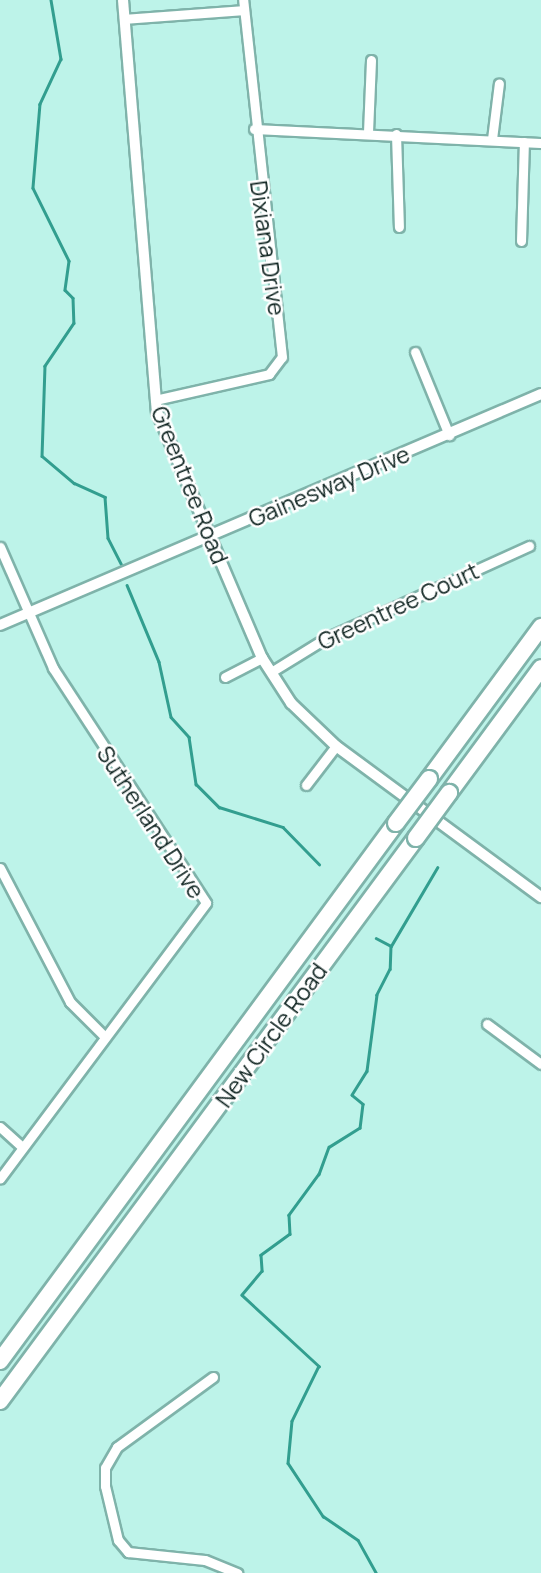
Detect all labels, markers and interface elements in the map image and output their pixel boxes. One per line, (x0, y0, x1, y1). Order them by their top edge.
street label: Dixiana Drive (245, 179, 291, 317)
street label: Greentree Road (146, 402, 234, 568)
street label: Gainesway Drive (244, 440, 414, 532)
street label: Greentree Court (313, 557, 483, 655)
street label: Sutherland Drive (91, 741, 211, 903)
street label: New Circle Road (210, 958, 332, 1112)

